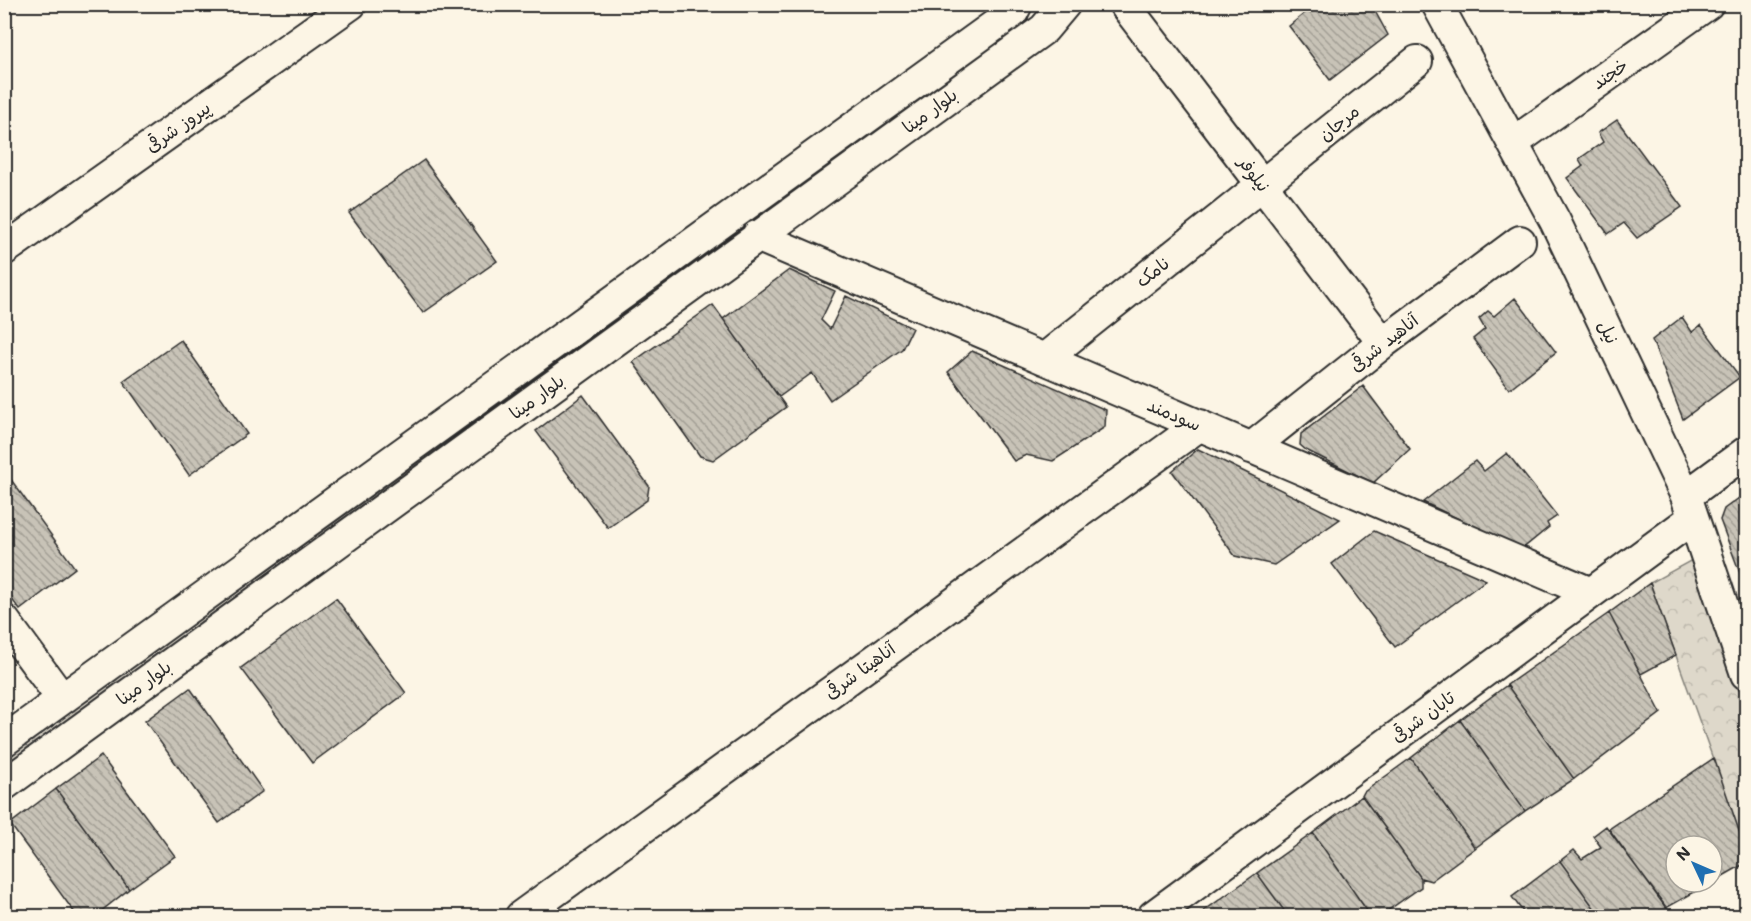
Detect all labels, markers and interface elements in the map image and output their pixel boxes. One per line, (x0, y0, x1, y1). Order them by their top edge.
street label: خجند (1587, 52, 1632, 94)
street label: بلوار مینا (897, 82, 962, 138)
street label: پیروز شرقی (140, 95, 215, 158)
street label: مرجان (1313, 99, 1364, 146)
street label: نیلوفر (1231, 149, 1276, 197)
street label: نامک (1130, 250, 1175, 292)
street label: آناهید شرقی (1344, 307, 1424, 377)
street label: نیل (1593, 316, 1625, 347)
street label: بلوار مینا (504, 368, 569, 424)
street label: سودمند (1144, 392, 1205, 436)
street label: آناهیتا شرقی (819, 635, 901, 704)
street label: بلوار مینا (111, 654, 176, 710)
street label: تابان شرقی (1386, 685, 1460, 747)
north arrow (1664, 834, 1724, 894)
text: N (1671, 842, 1695, 865)

